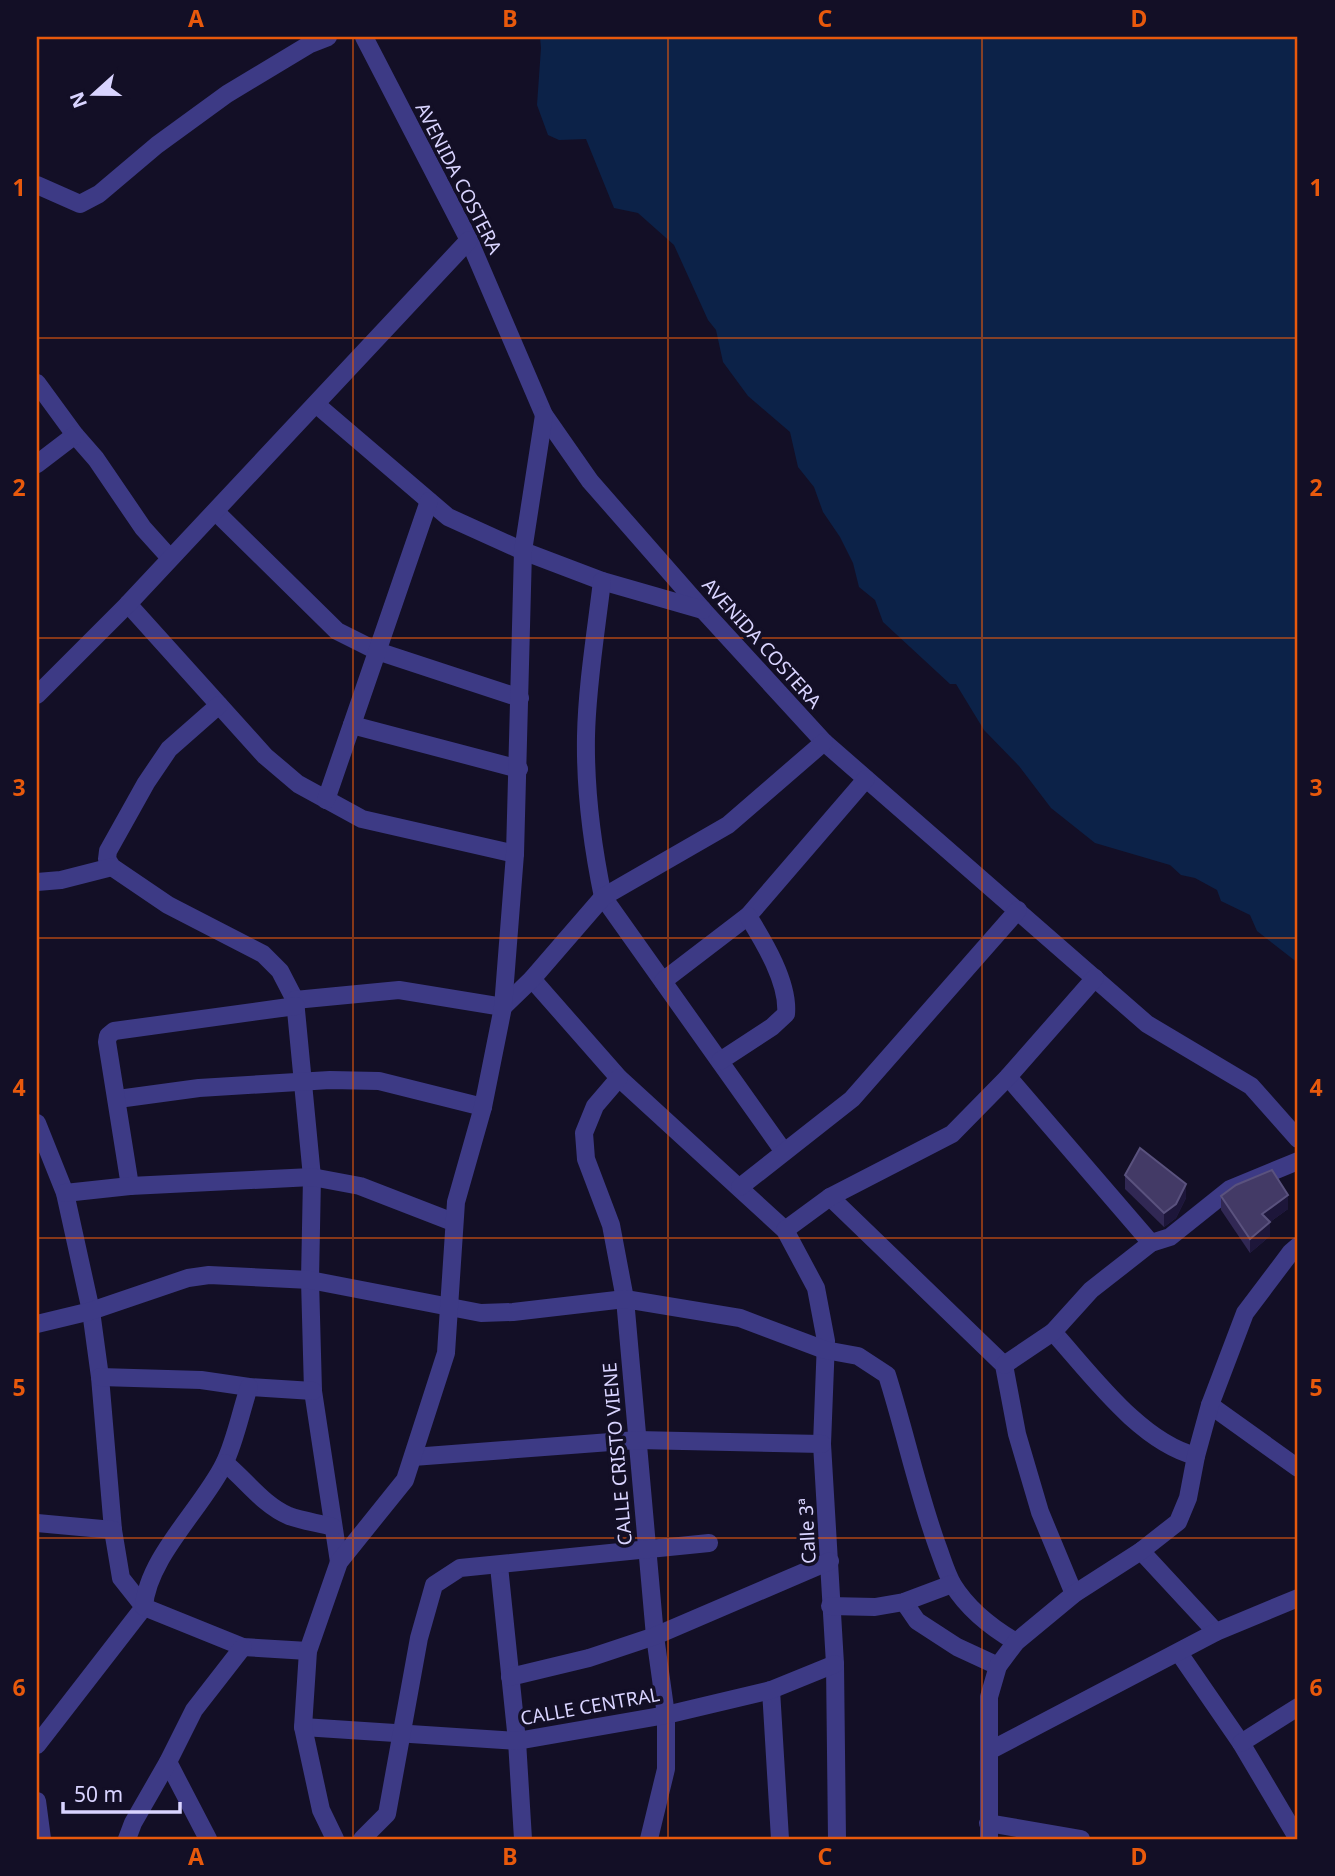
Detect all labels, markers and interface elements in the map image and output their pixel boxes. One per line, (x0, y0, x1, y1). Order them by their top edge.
text: A (188, 2, 204, 34)
text: B (502, 2, 518, 34)
text: C (818, 2, 833, 34)
text: D (1131, 2, 1147, 34)
north arrow (60, 60, 130, 130)
text: N (63, 88, 93, 112)
street label: AVENIDA COSTERA (410, 98, 509, 259)
text: 1 (12, 171, 26, 203)
text: 1 (1309, 171, 1323, 203)
text: 2 (12, 471, 26, 503)
text: 2 (1309, 471, 1323, 503)
street label: AVENIDA COSTERA (697, 572, 828, 714)
text: 3 (12, 771, 26, 803)
text: 3 (1309, 771, 1323, 803)
text: 4 (12, 1071, 26, 1103)
text: 4 (1309, 1071, 1323, 1103)
street label: CALLE CRISTO VIENE (596, 1361, 638, 1547)
text: 5 (12, 1371, 26, 1403)
text: 5 (1309, 1371, 1323, 1403)
street label: Calle 3ª (792, 1497, 822, 1565)
text: 6 (12, 1671, 26, 1703)
text: 6 (1309, 1671, 1323, 1703)
street label: CALLE CENTRAL (518, 1681, 662, 1731)
scale bar (63, 1771, 180, 1815)
text: 50 m (74, 1780, 123, 1808)
text: A (188, 1840, 204, 1872)
text: B (502, 1840, 518, 1872)
text: C (818, 1840, 833, 1872)
text: D (1131, 1840, 1147, 1872)

